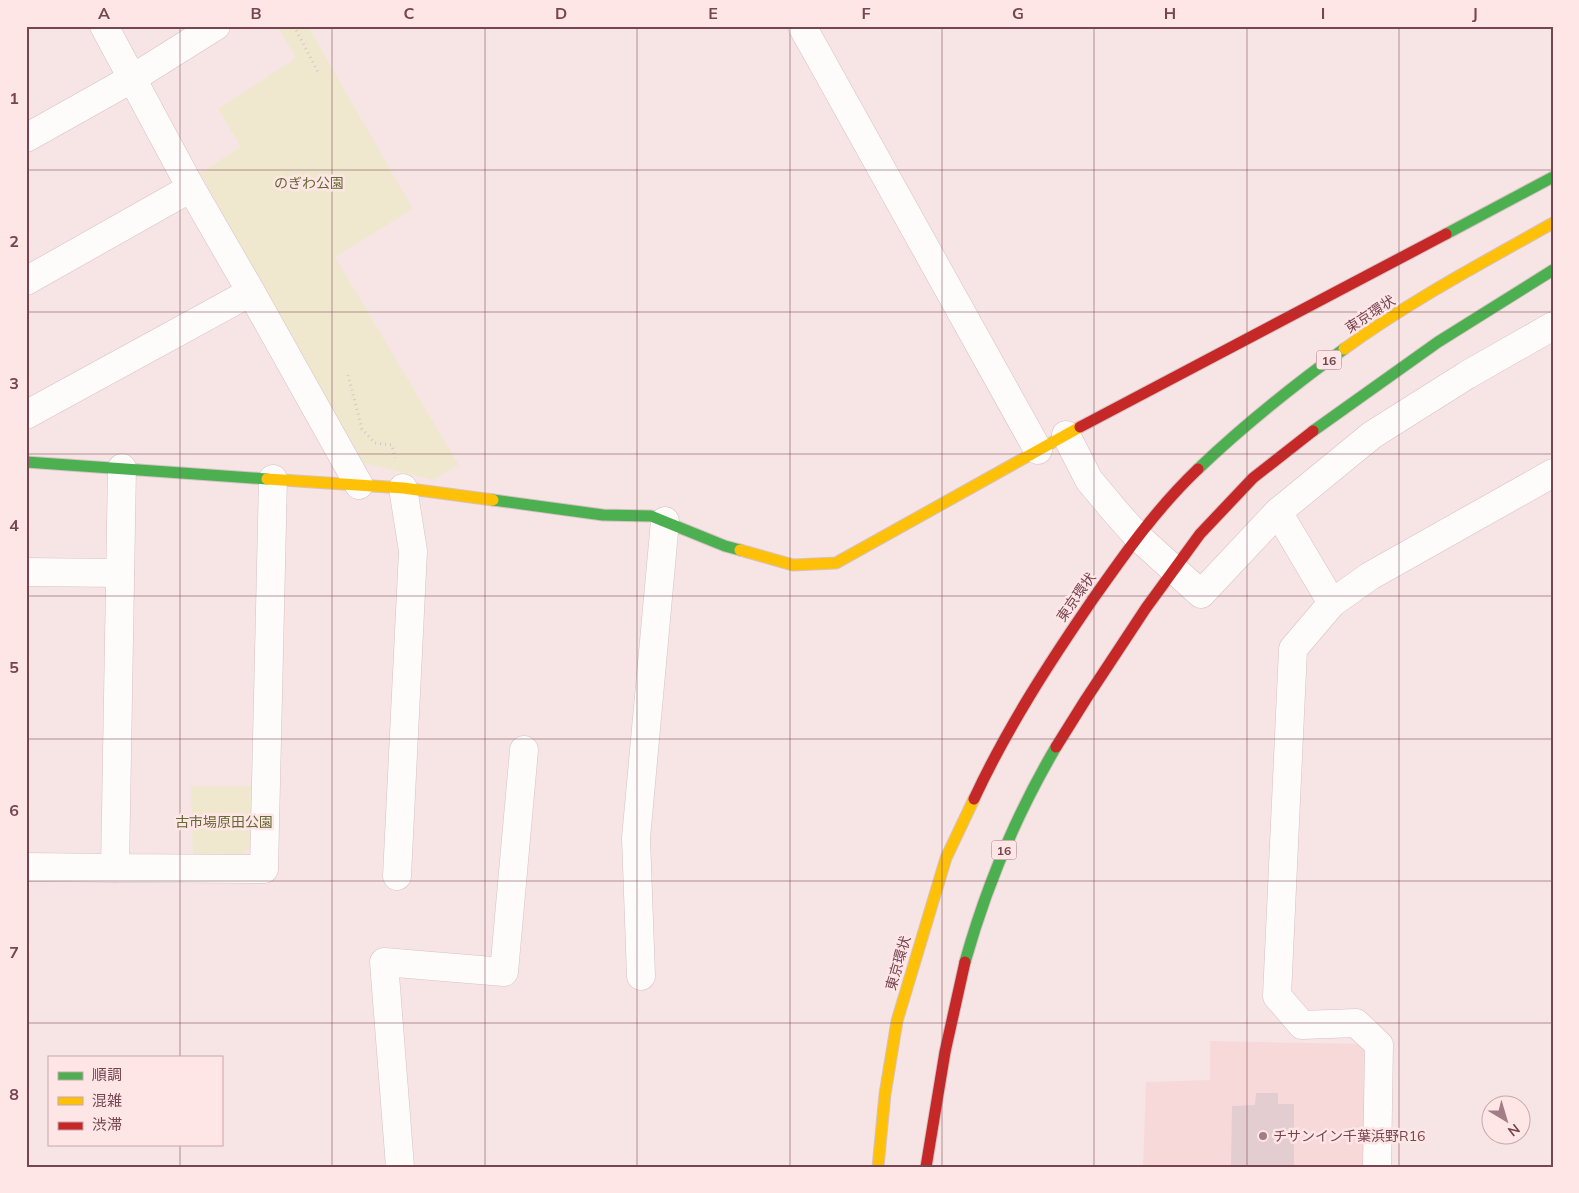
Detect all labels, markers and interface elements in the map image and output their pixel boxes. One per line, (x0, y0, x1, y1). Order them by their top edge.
text: A (98, 3, 110, 23)
text: B (250, 3, 262, 23)
text: C (404, 3, 415, 23)
text: D (555, 3, 567, 23)
text: E (708, 3, 718, 23)
text: F (861, 3, 871, 23)
text: G (1012, 3, 1024, 23)
text: H (1164, 3, 1176, 23)
text: I (1321, 3, 1325, 23)
text: J (1472, 3, 1478, 23)
text: 1 (9, 88, 19, 108)
park label: のぎわ公園 (274, 174, 344, 192)
text: 2 (9, 231, 19, 251)
street label: 東京環状 (1342, 291, 1398, 337)
road number: 16 (1316, 350, 1342, 370)
text: 3 (9, 373, 19, 393)
text: 4 (9, 515, 19, 535)
street label: 東京環状 (1053, 569, 1099, 625)
text: 5 (9, 657, 19, 677)
text: 6 (9, 800, 19, 820)
park label: 古市場原田公園 (175, 813, 273, 831)
road number: 16 (992, 840, 1016, 860)
street label: 東京環状 (882, 934, 914, 992)
text: 7 (9, 942, 19, 962)
legend (48, 1056, 222, 1146)
text: 順調 (92, 1065, 122, 1084)
text: 8 (9, 1084, 19, 1104)
text: 混雑 (92, 1091, 122, 1110)
north arrow (1482, 1096, 1532, 1146)
text: 渋滞 (92, 1115, 122, 1134)
text: N (1504, 1120, 1524, 1141)
place label: チサンイン千葉浜野R16 (1273, 1127, 1426, 1145)
marker: チサンイン千葉浜野R16 (1257, 1130, 1269, 1142)

